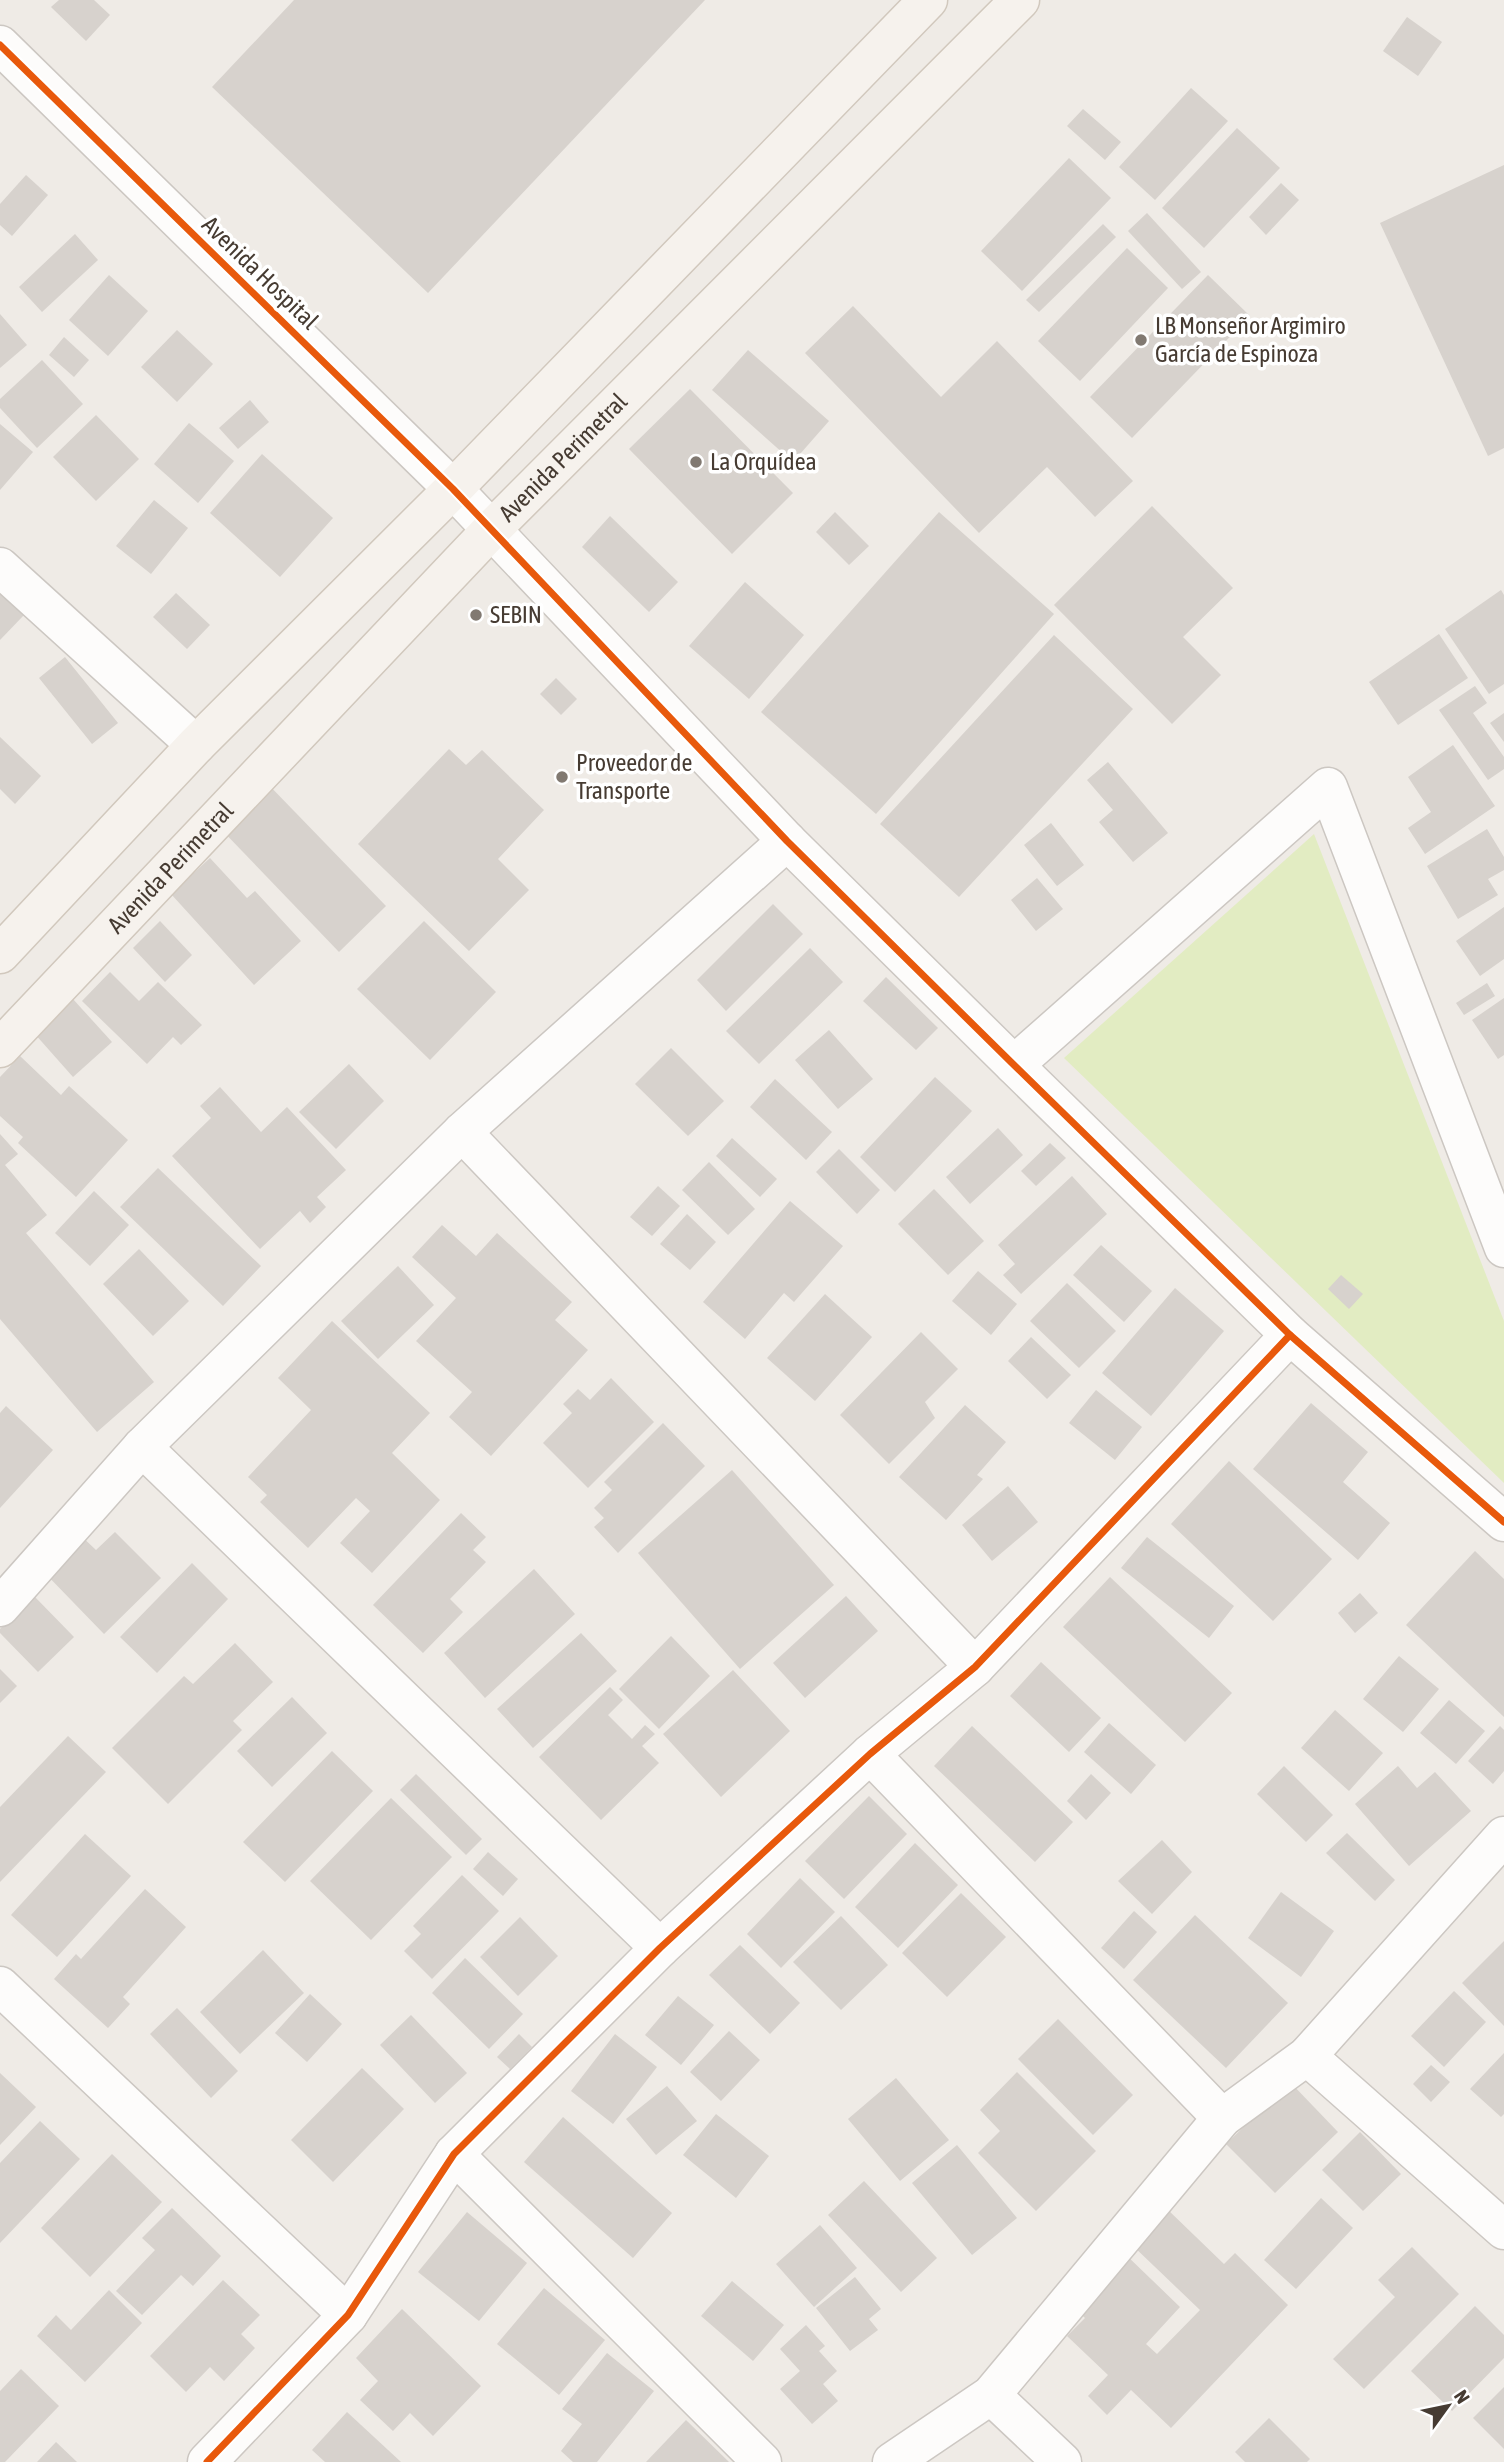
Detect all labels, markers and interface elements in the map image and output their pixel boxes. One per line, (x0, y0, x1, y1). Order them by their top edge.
street label: Avenida Hospital (197, 211, 324, 335)
place label: LB Monseñor Argimiro García de Espinoza (1155, 312, 1346, 367)
marker: LB Monseñor Argimiro García de Espinoza (1133, 332, 1149, 348)
street label: Avenida Perimetral (493, 387, 633, 527)
place label: La Orquídea (710, 448, 817, 475)
marker: La Orquídea (688, 454, 704, 470)
place label: SEBIN (490, 601, 542, 628)
marker: SEBIN (468, 607, 484, 623)
place label: Proveedor de Transporte (576, 749, 692, 804)
marker: Proveedor de Transporte (554, 769, 570, 785)
street label: Avenida Perimetral (102, 796, 239, 939)
north arrow (1413, 2371, 1483, 2441)
text: N (1450, 2386, 1475, 2407)

